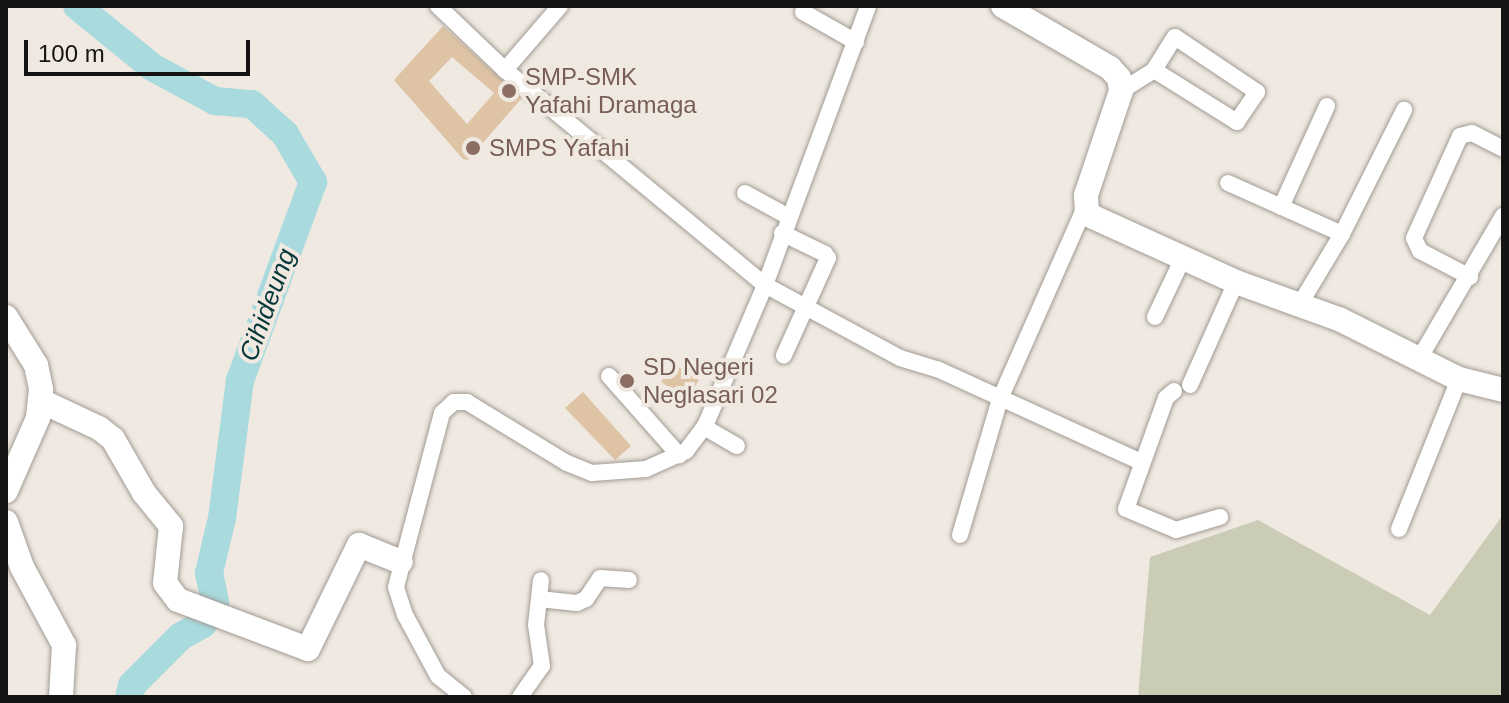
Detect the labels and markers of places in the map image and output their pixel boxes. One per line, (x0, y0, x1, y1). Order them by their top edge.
place label: SMP-SMK Yafahi Dramaga (525, 63, 697, 119)
marker: SMP-SMK Yafahi Dramaga (500, 82, 518, 100)
place label: SMPS Yafahi (489, 134, 630, 162)
marker: SMPS Yafahi (464, 139, 482, 157)
place label: SD Negeri Neglasari 02 (643, 353, 778, 409)
marker: SD Negeri Neglasari 02 (618, 372, 636, 390)

